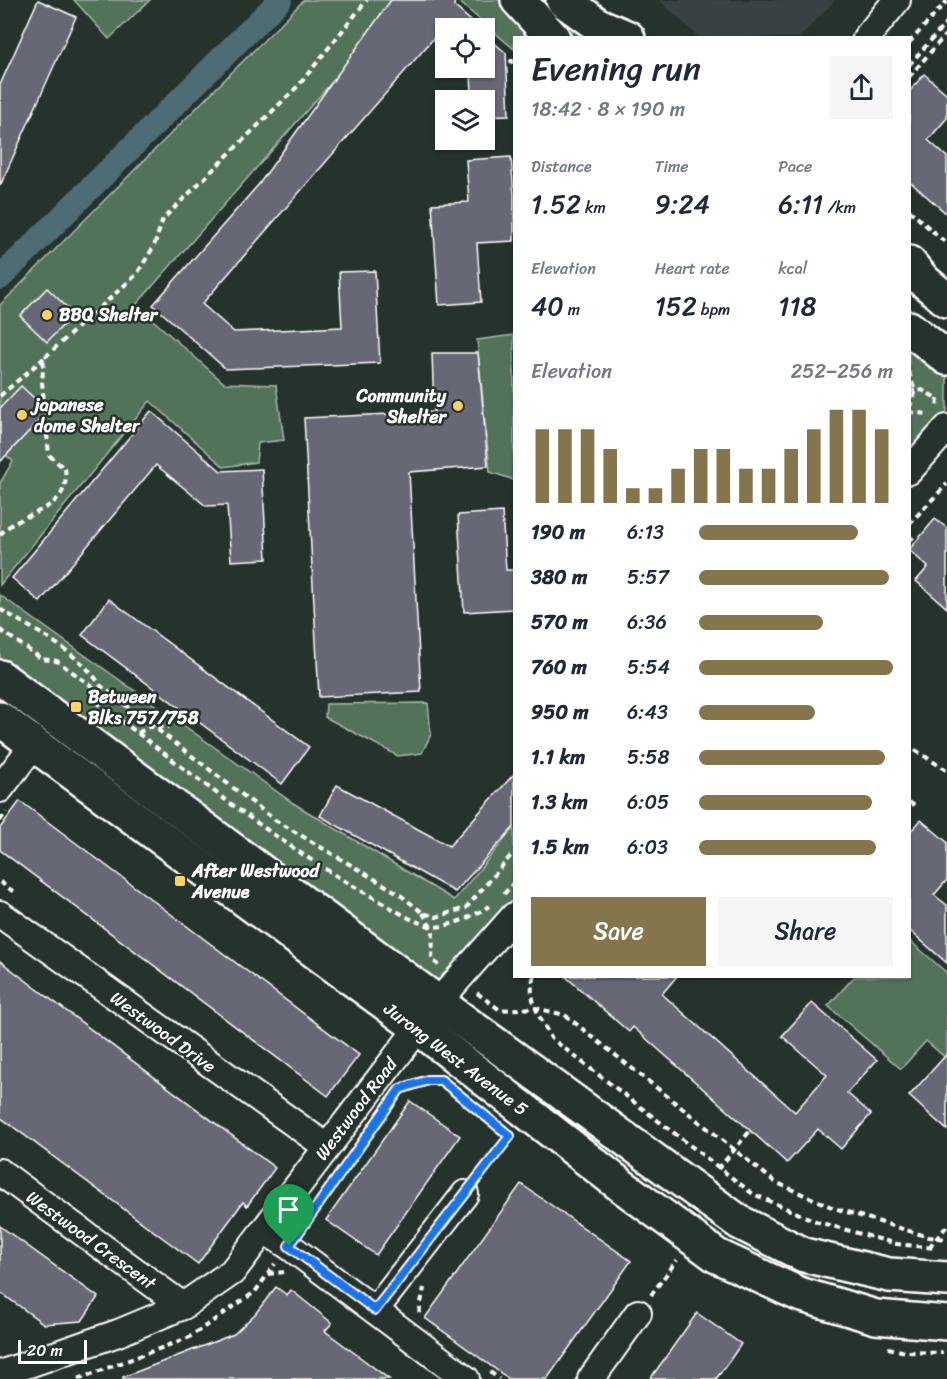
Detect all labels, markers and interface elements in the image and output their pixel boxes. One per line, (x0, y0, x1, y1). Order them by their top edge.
map controls (435, 18, 495, 150)
button: locate (435, 18, 495, 78)
text: Evening run (531, 40, 701, 98)
button: share (830, 56, 893, 119)
button: layers (435, 90, 495, 150)
text: 18:42 · 8 × 190 m (531, 92, 685, 127)
text: Distance (531, 152, 592, 181)
text: Time (655, 152, 688, 181)
text: Pace (778, 152, 812, 181)
text: 1.52 (531, 181, 581, 227)
text: 9:24 (655, 181, 710, 227)
text: 6:11 (778, 181, 823, 227)
text: km (581, 193, 606, 222)
text: /km (823, 193, 856, 222)
text: Elevation (531, 254, 596, 283)
text: Heart rate (655, 254, 730, 283)
text: kcal (778, 254, 807, 283)
text: 40 (531, 283, 564, 329)
text: 152 (655, 283, 697, 329)
text: 118 (778, 283, 816, 329)
text: m (564, 295, 580, 324)
text: bpm (697, 295, 730, 324)
place label: BBQ Shelter (59, 299, 159, 331)
marker: BBQ Shelter (40, 308, 54, 322)
text: Elevation (531, 354, 612, 389)
text: 252–256 m (791, 354, 893, 389)
place label: Community Shelter (355, 380, 448, 433)
place label: japanese dome Shelter (30, 389, 141, 442)
marker: Community Shelter (451, 399, 465, 413)
marker: japanese dome Shelter (15, 408, 29, 422)
text: 190 m (531, 515, 585, 550)
text: 6:13 (627, 515, 664, 550)
text: 380 m (531, 560, 587, 595)
text: 5:57 (627, 560, 669, 595)
text: 570 m (531, 605, 588, 640)
text: 6:36 (627, 605, 667, 640)
text: 760 m (531, 650, 587, 685)
text: 5:54 (627, 650, 670, 685)
place label: Between Blks 757/758 (88, 681, 199, 734)
text: 950 m (531, 695, 589, 730)
text: 6:43 (627, 695, 668, 730)
marker: Between Blks 757/758 (69, 700, 83, 714)
text: 1.1 km (531, 740, 585, 775)
text: 5:58 (627, 740, 670, 775)
text: 1.3 km (531, 785, 588, 820)
text: 6:05 (627, 785, 669, 820)
text: 1.5 km (531, 830, 589, 865)
text: 6:03 (627, 830, 668, 865)
place label: After Westwood Avenue (191, 855, 320, 908)
marker: After Westwood Avenue (173, 874, 187, 888)
button: Save (531, 897, 706, 966)
button: Share (718, 897, 893, 966)
street label: Westwood Drive (103, 982, 223, 1082)
street label: Jurong West Avenue 5 (376, 993, 535, 1124)
street label: Westwood Road (306, 1049, 407, 1168)
street label: Westwood Crescent (19, 1182, 163, 1299)
pin (263, 1184, 314, 1246)
icon: arrive (272, 1193, 305, 1226)
text: 20 m (27, 1336, 63, 1365)
scale bar (18, 1337, 87, 1364)

